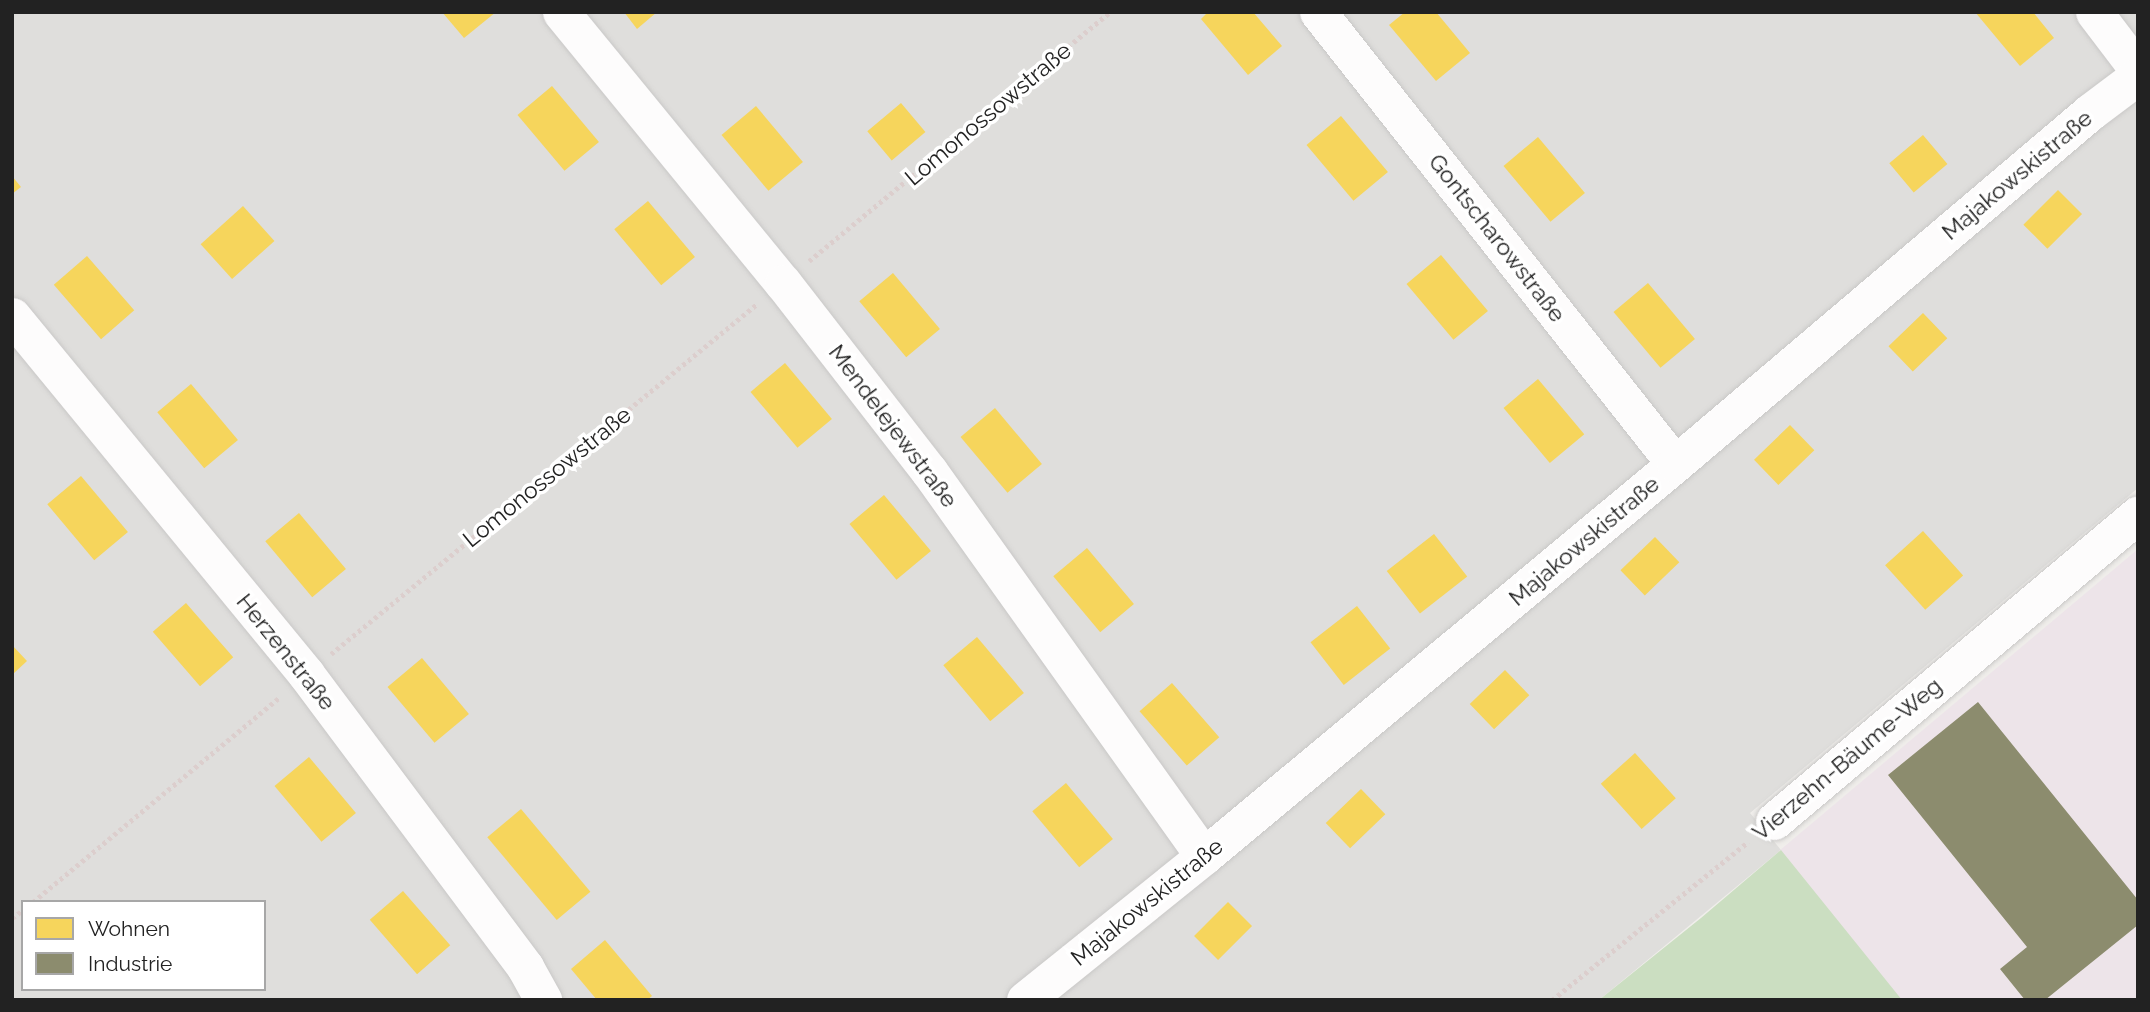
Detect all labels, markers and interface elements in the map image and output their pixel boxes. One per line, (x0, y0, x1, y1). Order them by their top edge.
street label: Lomonossowstraße (899, 37, 1077, 191)
street label: Majakowskistraße (1936, 104, 2098, 246)
street label: Gontscharowstraße (1423, 148, 1571, 328)
street label: Mendelejewstraße (823, 339, 963, 513)
street label: Lomonossowstraße (457, 401, 637, 553)
street label: Majakowskistraße (1503, 470, 1665, 612)
street label: Herzenstraße (231, 588, 341, 716)
street label: Vierzehn-Bäume-Weg (1747, 672, 1947, 846)
street label: Majakowskistraße (1065, 832, 1229, 972)
legend (21, 900, 266, 991)
text: Wohnen (88, 916, 170, 941)
text: Industrie (88, 951, 172, 976)

